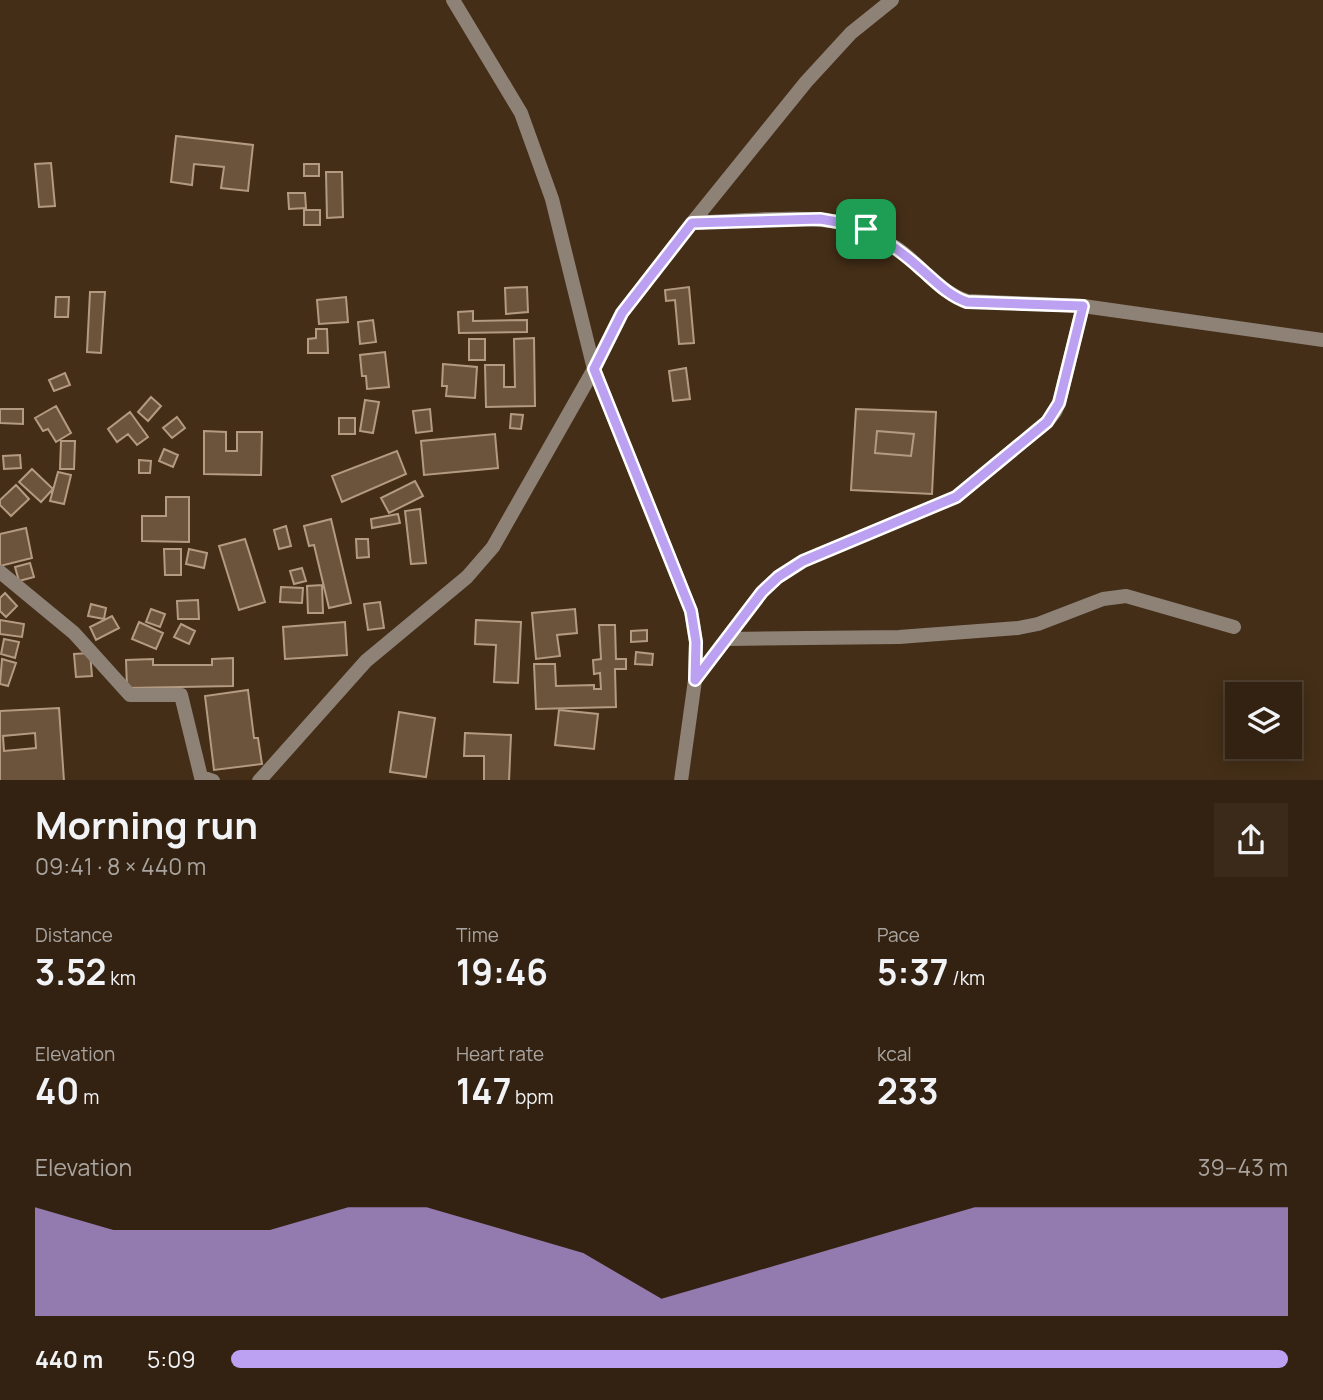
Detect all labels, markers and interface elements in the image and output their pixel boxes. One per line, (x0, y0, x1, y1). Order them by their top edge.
pin (836, 199, 896, 259)
icon: arrive (847, 210, 885, 248)
map controls (1225, 682, 1302, 759)
button: layers (1225, 682, 1302, 759)
text: Morning run (35, 798, 258, 850)
button: share (1214, 803, 1288, 877)
text: 09:41 · 8 × 440 m (35, 850, 206, 882)
text: Distance (35, 922, 113, 948)
text: Time (456, 922, 499, 948)
text: Pace (877, 922, 920, 948)
text: 3.52 (35, 948, 106, 996)
text: 19:46 (456, 948, 548, 996)
text: 5:37 (877, 948, 949, 996)
text: km (106, 965, 136, 991)
text: /km (949, 965, 985, 991)
text: Elevation (35, 1041, 115, 1067)
text: Heart rate (456, 1041, 544, 1067)
text: kcal (877, 1041, 912, 1067)
text: 40 (35, 1067, 79, 1115)
text: 147 (456, 1067, 511, 1115)
text: 233 (877, 1067, 939, 1115)
text: m (79, 1084, 99, 1110)
text: bpm (511, 1084, 554, 1110)
text: Elevation (35, 1151, 132, 1183)
text: 39–43 m (1198, 1151, 1288, 1183)
text: 440 m (35, 1343, 103, 1375)
text: 5:09 (147, 1343, 195, 1375)

